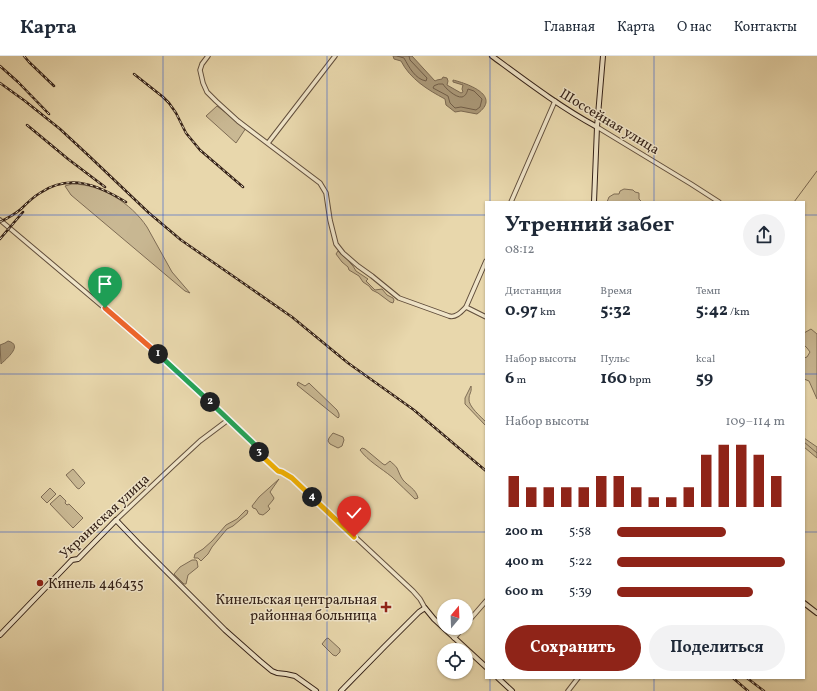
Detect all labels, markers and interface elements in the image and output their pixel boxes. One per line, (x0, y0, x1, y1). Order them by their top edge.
text: Карта (20, 15, 77, 41)
text: Главная (544, 18, 595, 37)
text: Карта (617, 18, 655, 37)
text: О нас (677, 18, 712, 37)
text: Контакты (734, 18, 797, 37)
street label: Шоссейная улица (556, 85, 663, 160)
text: Утренний забег (505, 210, 674, 241)
button: share (743, 214, 785, 256)
text: 08:12 (505, 241, 535, 259)
pin (88, 267, 122, 308)
icon: arrive (94, 273, 116, 295)
text: Дистанция (505, 284, 562, 299)
text: Время (600, 284, 632, 299)
text: Темп (696, 284, 720, 299)
text: 0.97 (505, 299, 538, 322)
text: 5:32 (600, 299, 631, 322)
text: 5:42 (696, 299, 728, 322)
text: km (538, 305, 556, 320)
text: /km (728, 305, 750, 320)
pin: 1 (148, 344, 168, 364)
text: 1 (156, 346, 160, 361)
text: Набор высоты (505, 352, 576, 367)
text: Пульс (600, 352, 630, 367)
text: kcal (696, 352, 715, 367)
text: 6 (505, 367, 514, 390)
text: 160 (600, 367, 627, 390)
text: 59 (696, 367, 713, 390)
text: m (514, 373, 526, 388)
text: bpm (627, 373, 651, 388)
pin: 2 (200, 392, 220, 412)
text: 2 (207, 394, 213, 409)
text: Набор высоты (505, 413, 589, 431)
text: 109–114 m (726, 413, 785, 431)
pin: 3 (249, 442, 269, 462)
text: 3 (256, 444, 262, 459)
street label: Украинская улица (56, 470, 154, 564)
pin: 4 (302, 487, 322, 507)
text: 4 (309, 489, 315, 504)
pin (337, 496, 371, 537)
icon: check (343, 502, 365, 524)
text: 200 m (505, 523, 543, 541)
text: 5:58 (569, 523, 591, 541)
text: 400 m (505, 553, 544, 571)
text: 5:22 (569, 553, 592, 571)
place label: Кинель 446435 (48, 575, 144, 594)
marker: Кинель 446435 (35, 578, 45, 588)
text: 600 m (505, 583, 543, 601)
text: 5:39 (569, 583, 591, 601)
place label: Кинельская центральная районная больница (216, 591, 377, 626)
north arrow (437, 599, 473, 635)
map controls (437, 599, 473, 679)
marker: Кинельская центральная районная больница (380, 601, 392, 613)
button: Сохранить (505, 625, 641, 671)
button: Поделиться (649, 625, 785, 671)
button: locate (437, 643, 473, 679)

